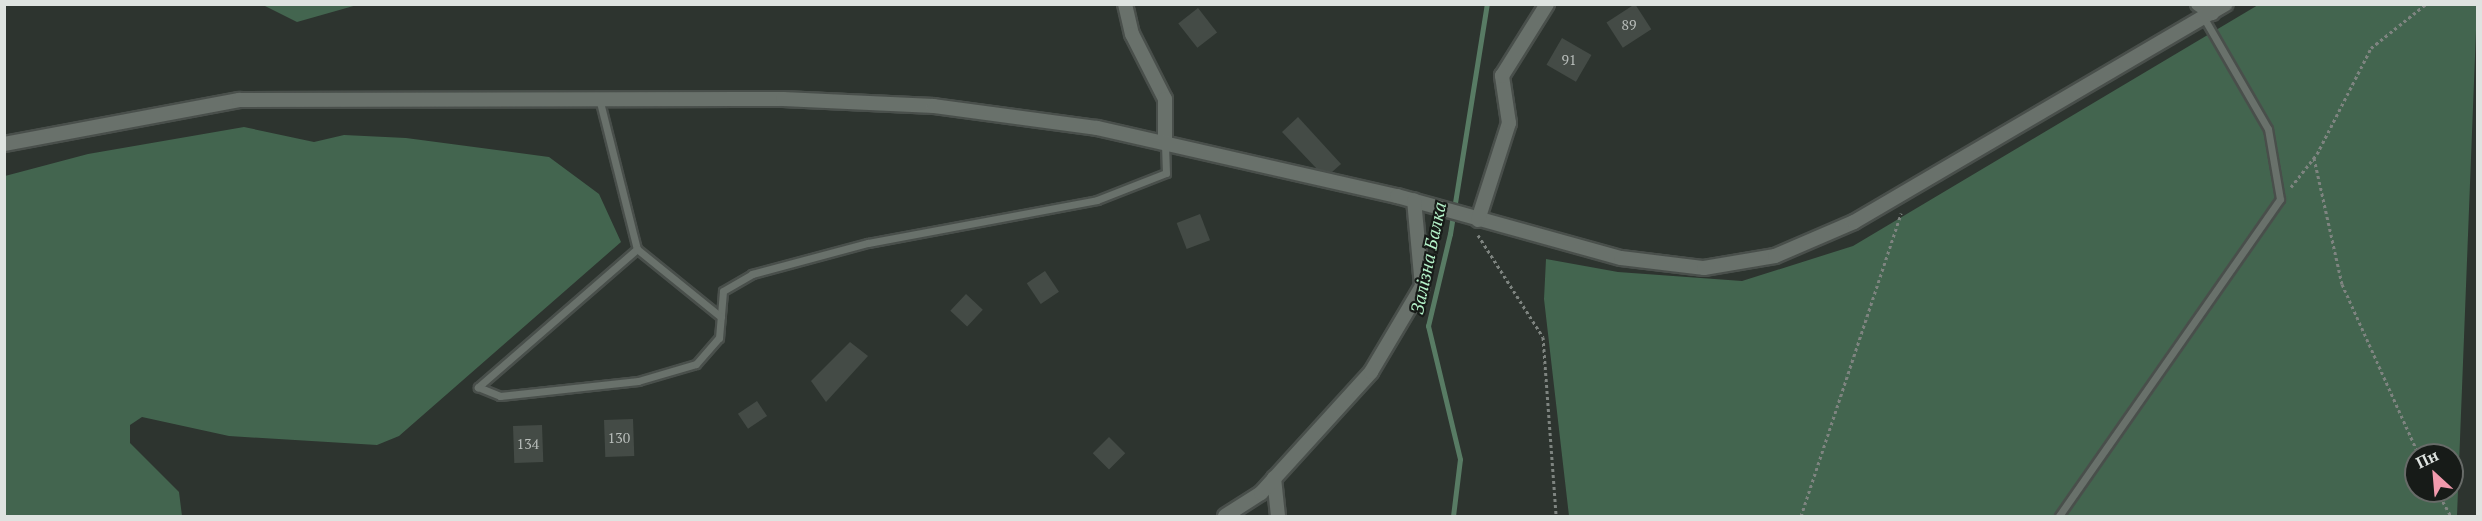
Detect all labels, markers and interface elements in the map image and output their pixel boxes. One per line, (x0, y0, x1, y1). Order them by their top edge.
house number: 89 (1622, 17, 1636, 33)
house number: 91 (1562, 52, 1576, 68)
water label: Залізна Балка (1406, 200, 1450, 316)
house number: 130 (608, 430, 630, 446)
house number: 134 (517, 436, 539, 452)
north arrow (2404, 443, 2464, 503)
text: Пн (2412, 444, 2442, 473)

